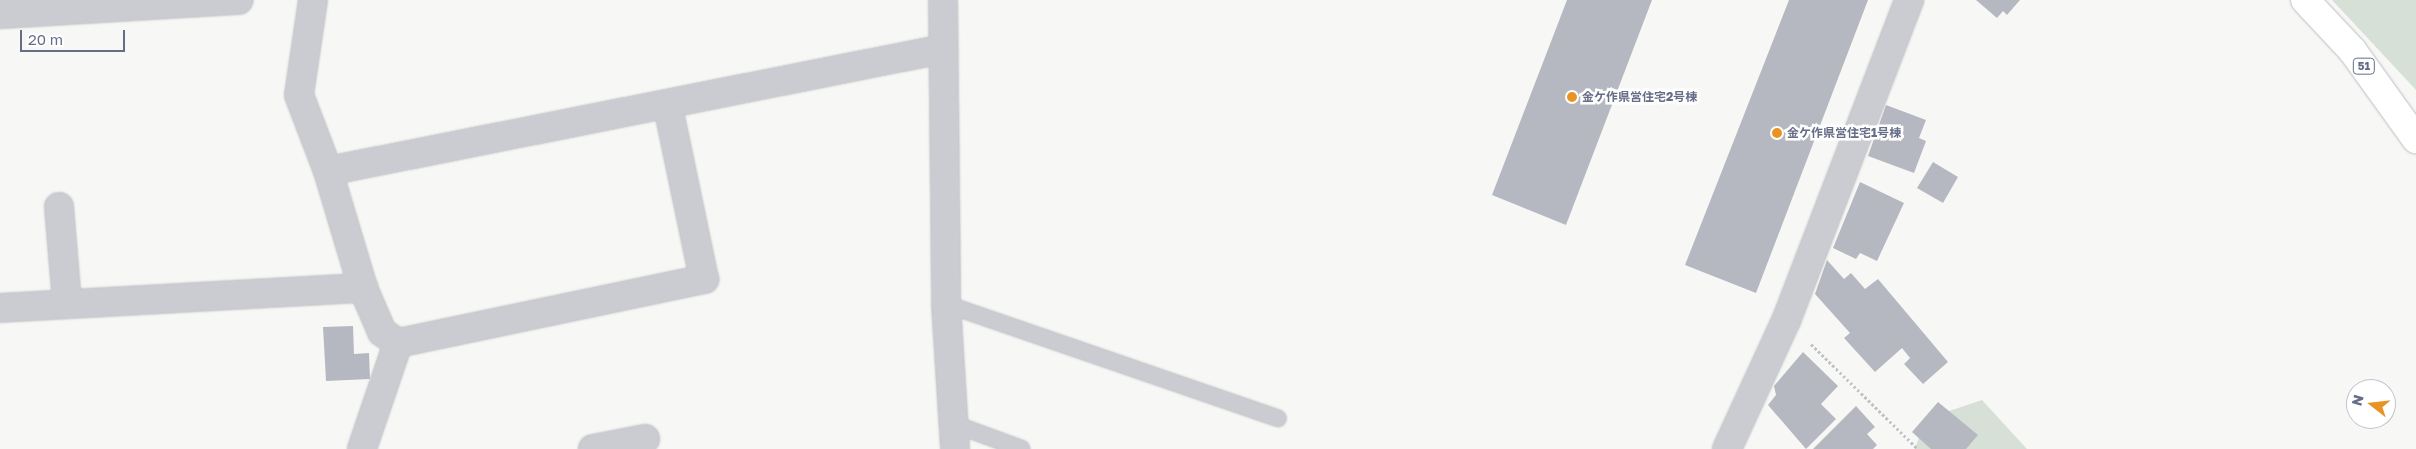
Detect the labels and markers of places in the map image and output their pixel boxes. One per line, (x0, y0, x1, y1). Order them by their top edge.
place label: 金ケ作県営住宅2号棟 (1582, 90, 1697, 104)
marker: 金ケ作県営住宅2号棟 (1566, 91, 1578, 103)
place label: 金ケ作県営住宅1号棟 (1787, 126, 1901, 140)
marker: 金ケ作県営住宅1号棟 (1771, 127, 1783, 139)

